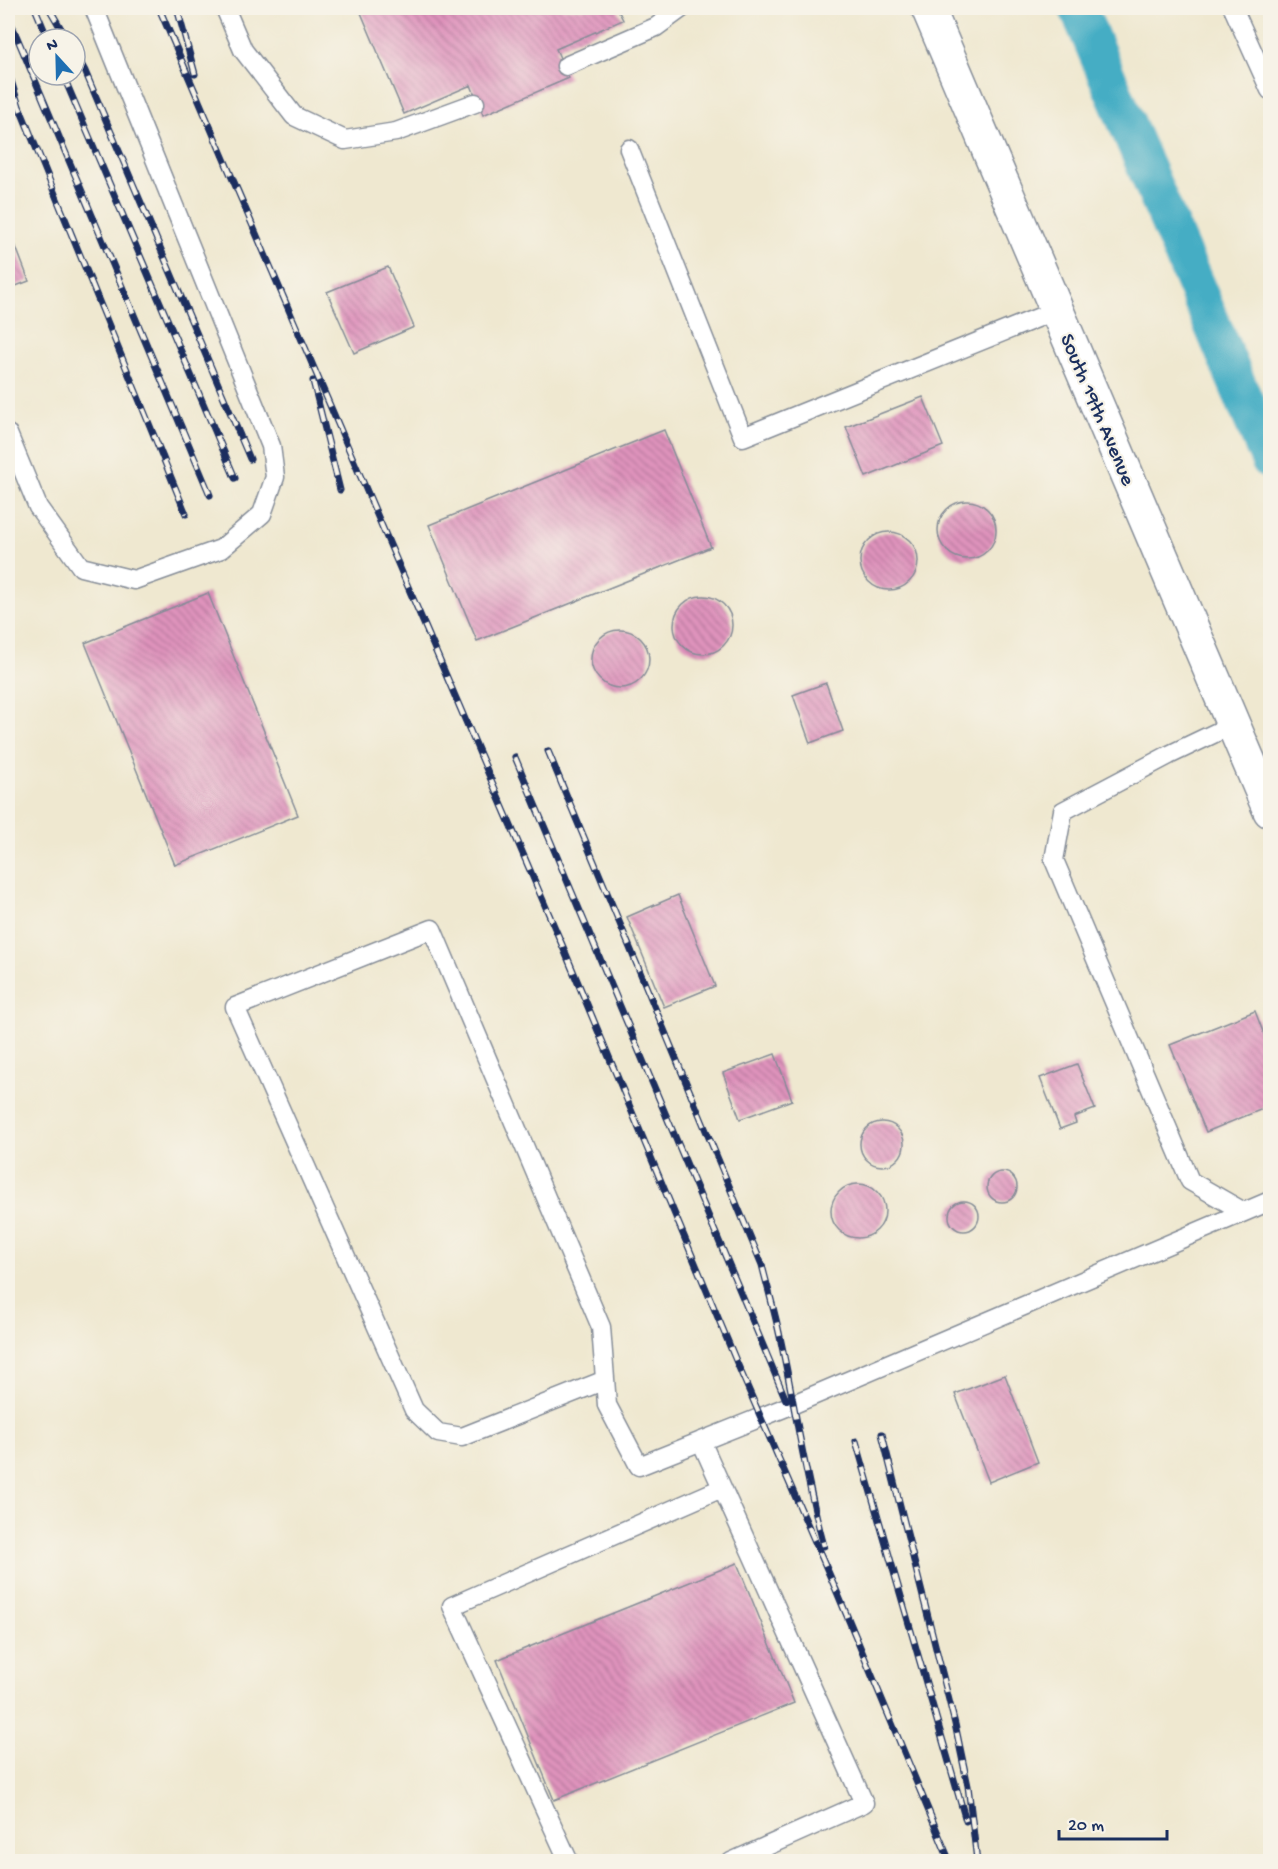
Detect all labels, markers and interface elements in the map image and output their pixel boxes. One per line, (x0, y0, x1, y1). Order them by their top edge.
north arrow (27, 27, 87, 87)
text: N (44, 35, 62, 57)
street label: South 19th Avenue (1053, 331, 1139, 491)
scale bar (1059, 1803, 1167, 1841)
text: 20 m (1068, 1816, 1104, 1837)

